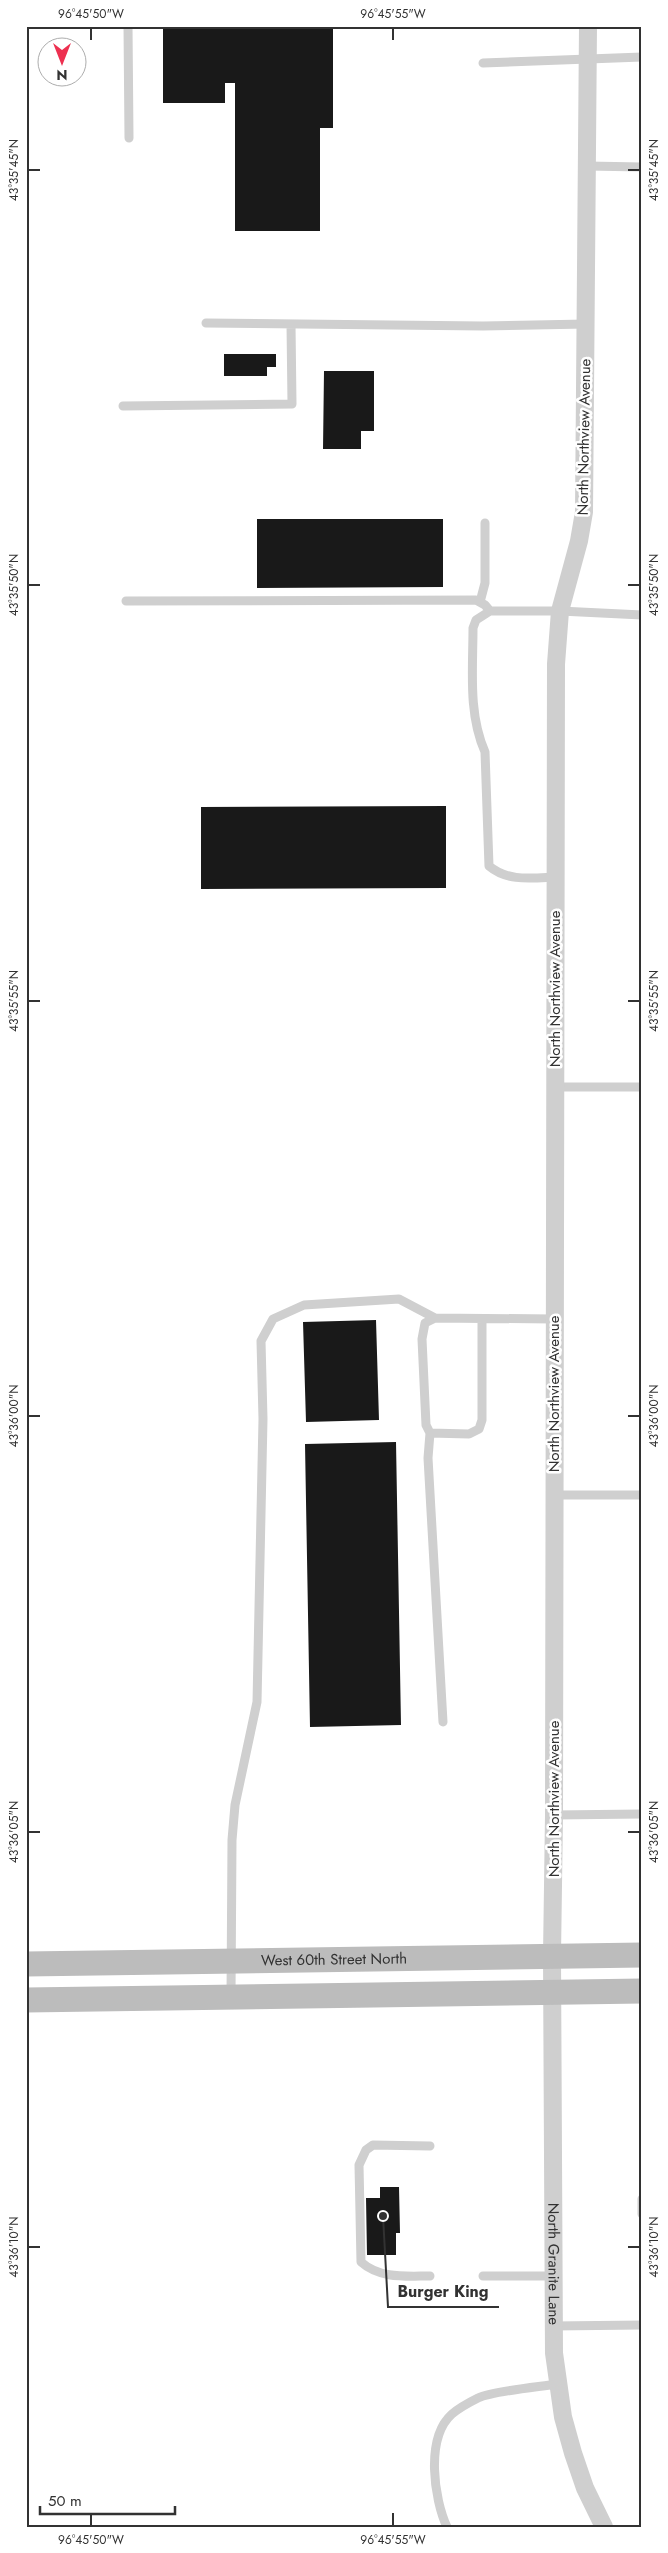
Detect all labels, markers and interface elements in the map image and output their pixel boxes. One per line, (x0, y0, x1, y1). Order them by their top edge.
text: 96°45'50"W (58, 5, 124, 23)
text: 96°45'55"W (360, 5, 426, 23)
north arrow (38, 38, 88, 88)
text: N (56, 65, 68, 85)
text: 43°35'45"N (5, 139, 23, 201)
text: 43°35'45"N (645, 139, 663, 201)
street label: North Northview Avenue (572, 358, 596, 516)
text: 43°35'50"N (5, 554, 23, 616)
text: 43°35'50"N (645, 554, 663, 616)
street label: North Northview Avenue (544, 910, 566, 1067)
text: 43°35'55"N (5, 970, 23, 1032)
text: 43°35'55"N (645, 970, 663, 1032)
street label: North Northview Avenue (543, 1315, 565, 1472)
text: 43°36'00"N (5, 1384, 23, 1448)
text: 43°36'00"N (645, 1384, 663, 1448)
street label: North Northview Avenue (543, 1720, 565, 1877)
text: 43°36'05"N (5, 1801, 23, 1863)
text: 43°36'05"N (645, 1801, 663, 1863)
street label: West 60th Street North (261, 1947, 407, 1972)
street label: North Granite Lane (542, 2203, 565, 2325)
text: 43°36'10"N (5, 2216, 23, 2278)
text: 43°36'10"N (645, 2216, 663, 2278)
callout: Burger King (388, 2276, 499, 2307)
text: Burger King (397, 2280, 489, 2303)
scale bar (40, 2483, 175, 2515)
text: 50 m (48, 2490, 82, 2512)
text: 96°45'50"W (58, 2531, 124, 2549)
text: 96°45'55"W (360, 2531, 426, 2549)

